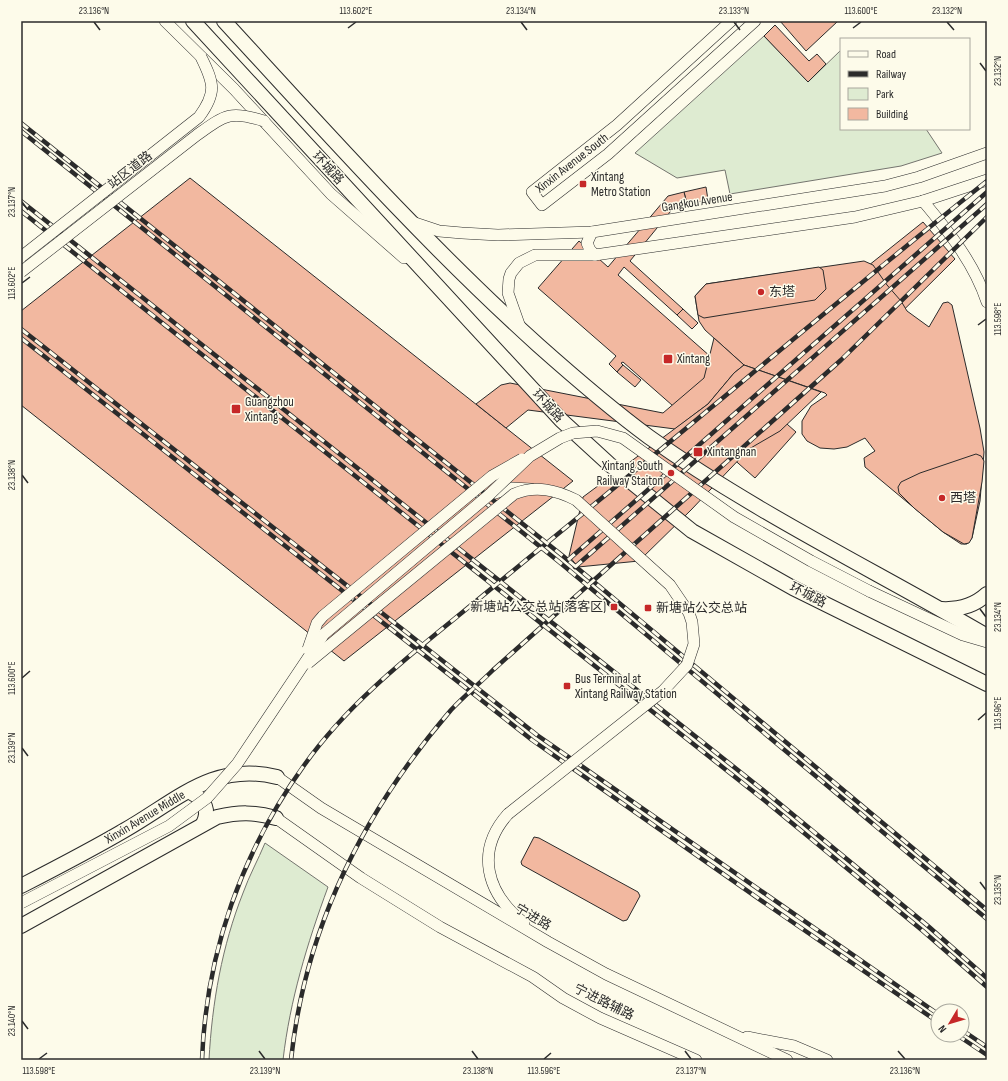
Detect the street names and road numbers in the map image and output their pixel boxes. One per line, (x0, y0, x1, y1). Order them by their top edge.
street label: Xinxin Avenue South (532, 130, 612, 197)
street label: 站区道路 (105, 148, 155, 192)
street label: 环城路 (309, 148, 347, 188)
street label: Gangkou Avenue (660, 188, 734, 216)
street label: 环城路 (529, 386, 567, 426)
street label: 环城路 (787, 579, 829, 611)
street label: Xinxin Avenue Middle (101, 787, 188, 848)
street label: 宁进路 (512, 900, 554, 934)
street label: 宁进路辅路 (571, 981, 637, 1023)

